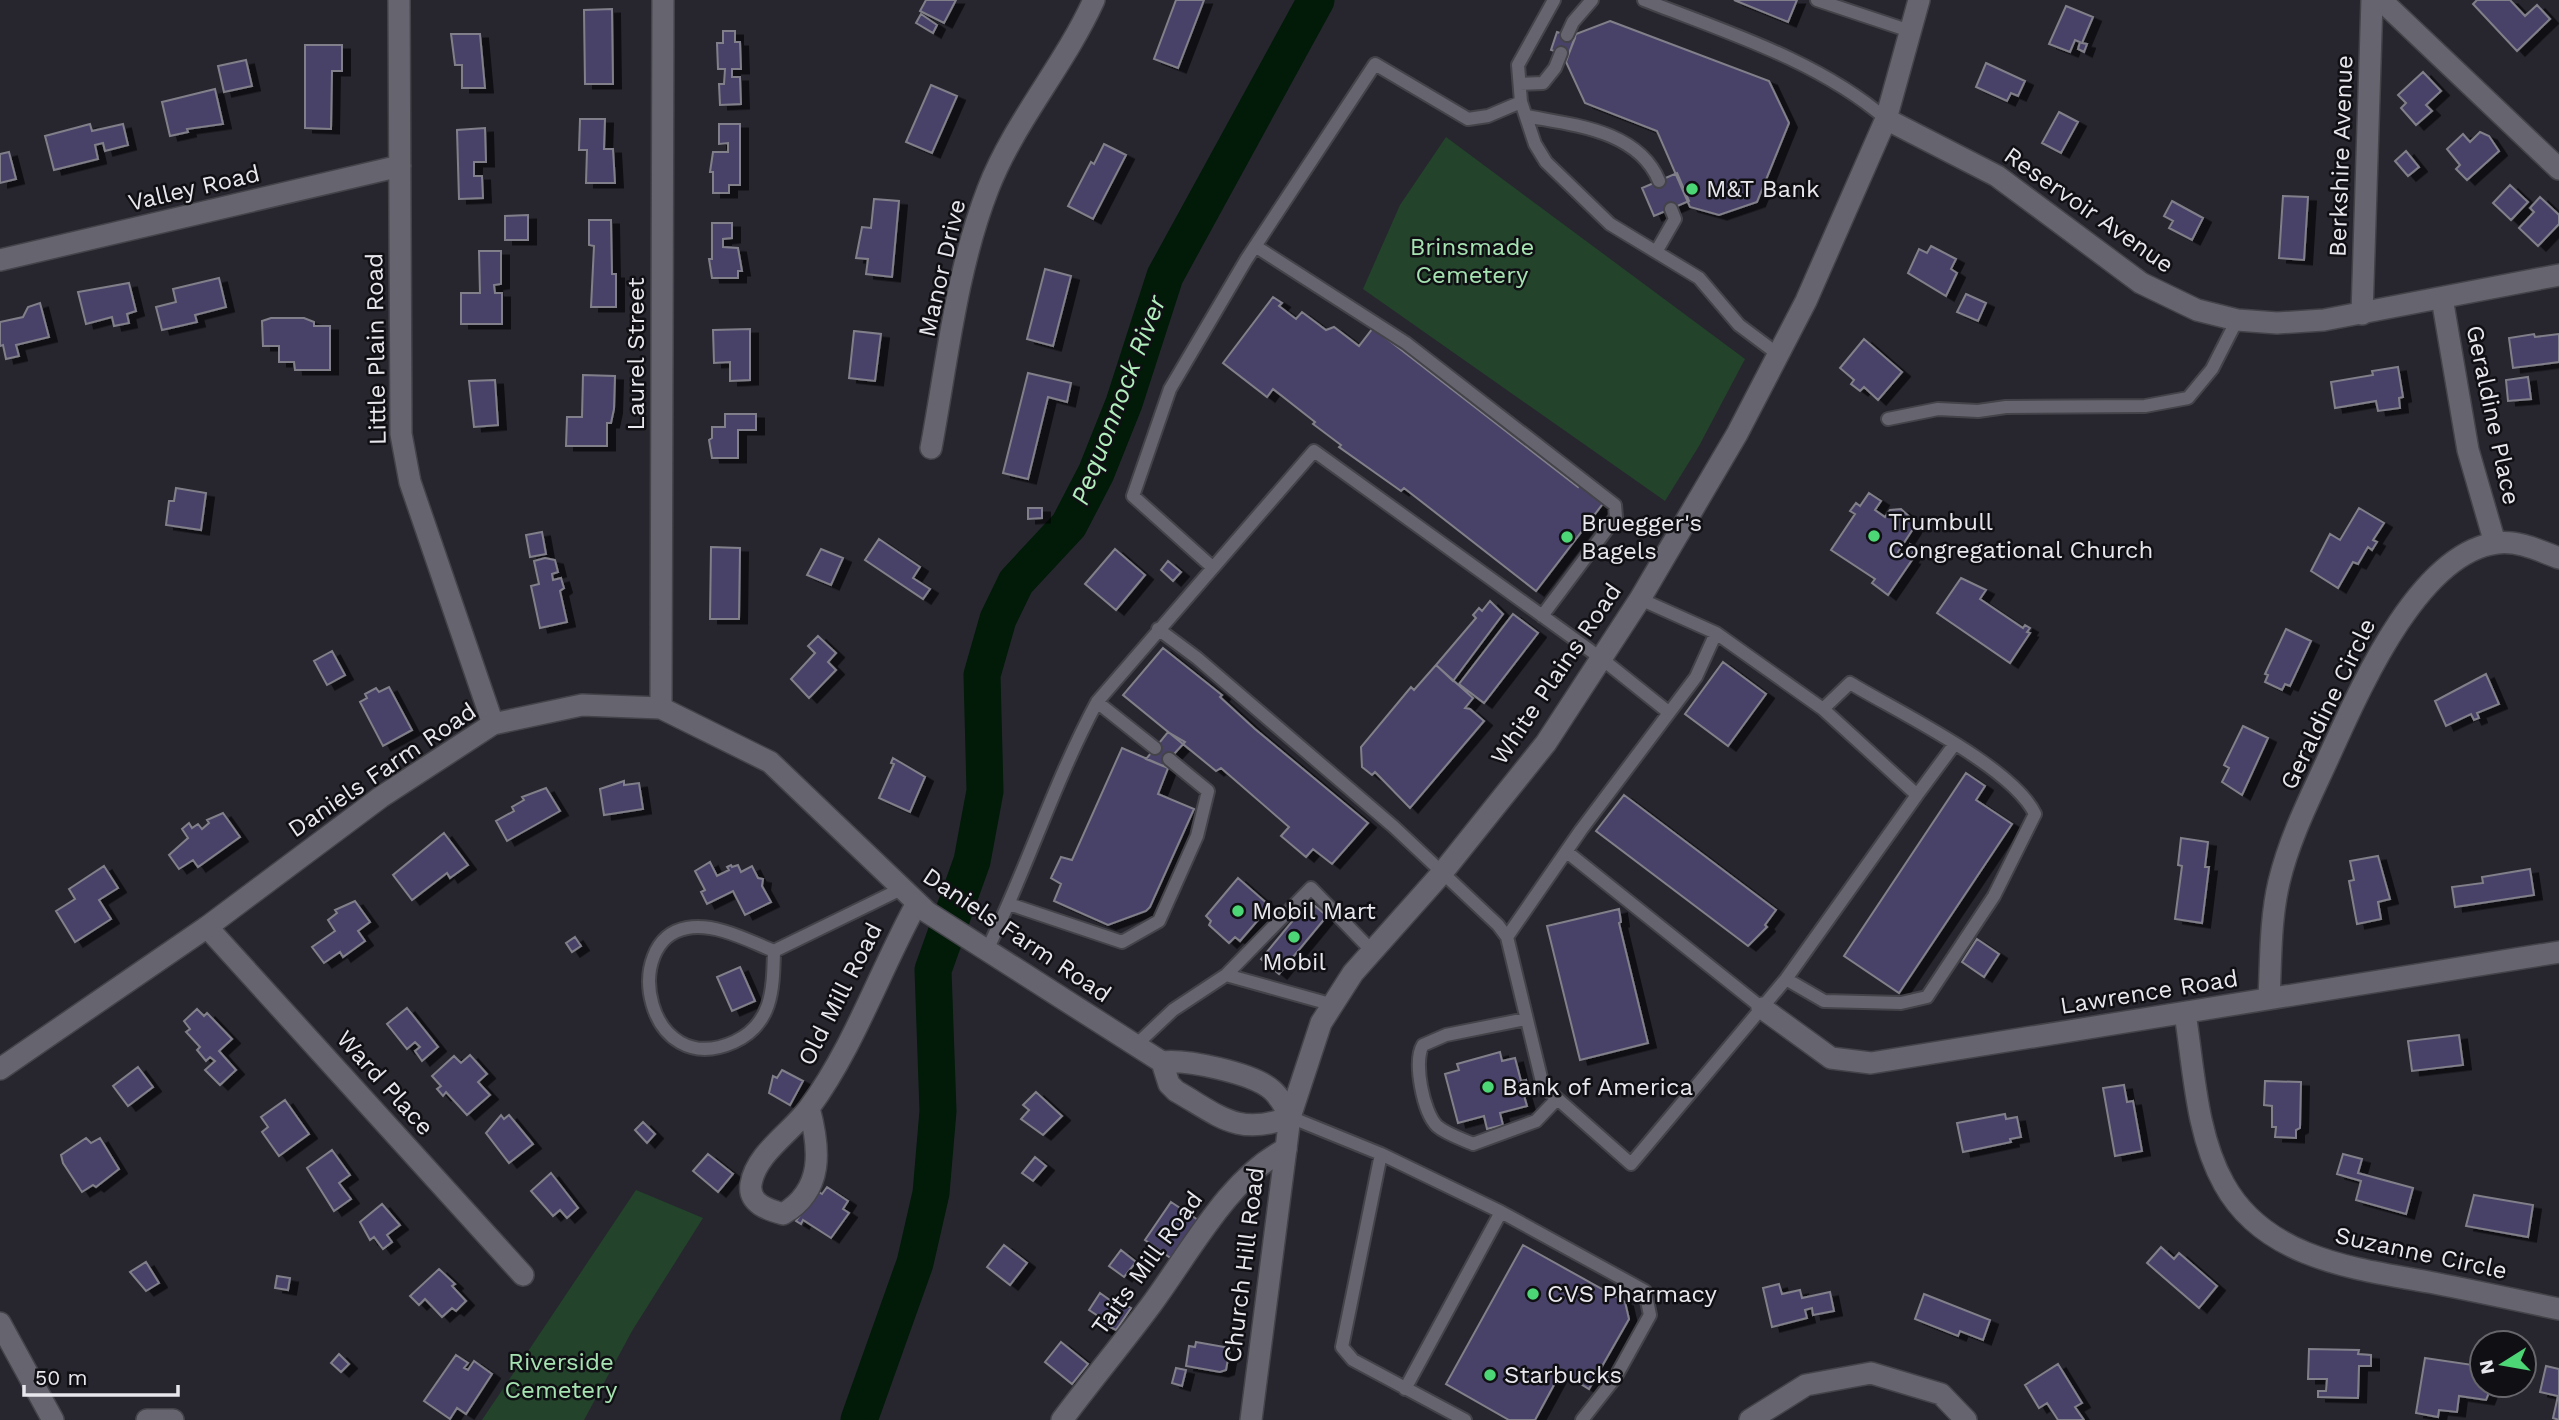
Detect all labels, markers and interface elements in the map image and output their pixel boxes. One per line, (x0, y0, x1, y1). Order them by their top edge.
street label: Berkshire Avenue (2323, 55, 2359, 257)
street label: Reservoir Avenue (1999, 141, 2179, 279)
street label: Valley Road (125, 159, 263, 217)
place label: M&T Bank (1706, 175, 1820, 203)
marker: M&T Bank (1684, 181, 1700, 197)
street label: Manor Drive (913, 196, 971, 340)
park label: Brinsmade Cemetery (1410, 233, 1534, 289)
street label: Little Plain Road (360, 253, 392, 445)
street label: Laurel Street (622, 278, 650, 430)
water label: Pequonnock River (1064, 290, 1172, 509)
street label: Geraldine Place (2460, 323, 2526, 507)
place label: Trumbull Congregational Church (1888, 508, 2153, 564)
place label: Bruegger's Bagels (1581, 509, 1702, 565)
marker: Trumbull Congregational Church (1866, 528, 1882, 544)
marker: Bruegger's Bagels (1559, 529, 1575, 545)
street label: White Plains Road (1485, 578, 1627, 770)
street label: Geraldine Circle (2274, 614, 2382, 794)
street label: Daniels Farm Road (283, 697, 481, 843)
street label: Daniels Farm Road (918, 862, 1116, 1008)
place label: Mobil Mart (1252, 897, 1376, 925)
marker: Mobil Mart (1230, 903, 1246, 919)
street label: Old Mill Road (792, 918, 888, 1070)
marker: Mobil (1286, 929, 1302, 945)
place label: Mobil (1262, 948, 1326, 976)
street label: Lawrence Road (2058, 964, 2240, 1020)
street label: Ward Place (331, 1025, 439, 1141)
place label: Bank of America (1502, 1073, 1693, 1101)
marker: Bank of America (1480, 1079, 1496, 1095)
street label: Church Hill Road (1218, 1166, 1270, 1364)
street label: Taits Mill Road (1086, 1186, 1208, 1340)
street label: Suzanne Circle (2332, 1221, 2510, 1285)
place label: CVS Pharmacy (1547, 1280, 1718, 1308)
marker: CVS Pharmacy (1525, 1286, 1541, 1302)
north arrow (2468, 1329, 2538, 1399)
park label: Riverside Cemetery (505, 1348, 618, 1404)
scale bar (24, 1354, 178, 1398)
text: N (2474, 1358, 2499, 1376)
place label: Starbucks (1504, 1361, 1622, 1389)
text: 50 m (35, 1365, 87, 1390)
marker: Starbucks (1482, 1367, 1498, 1383)

